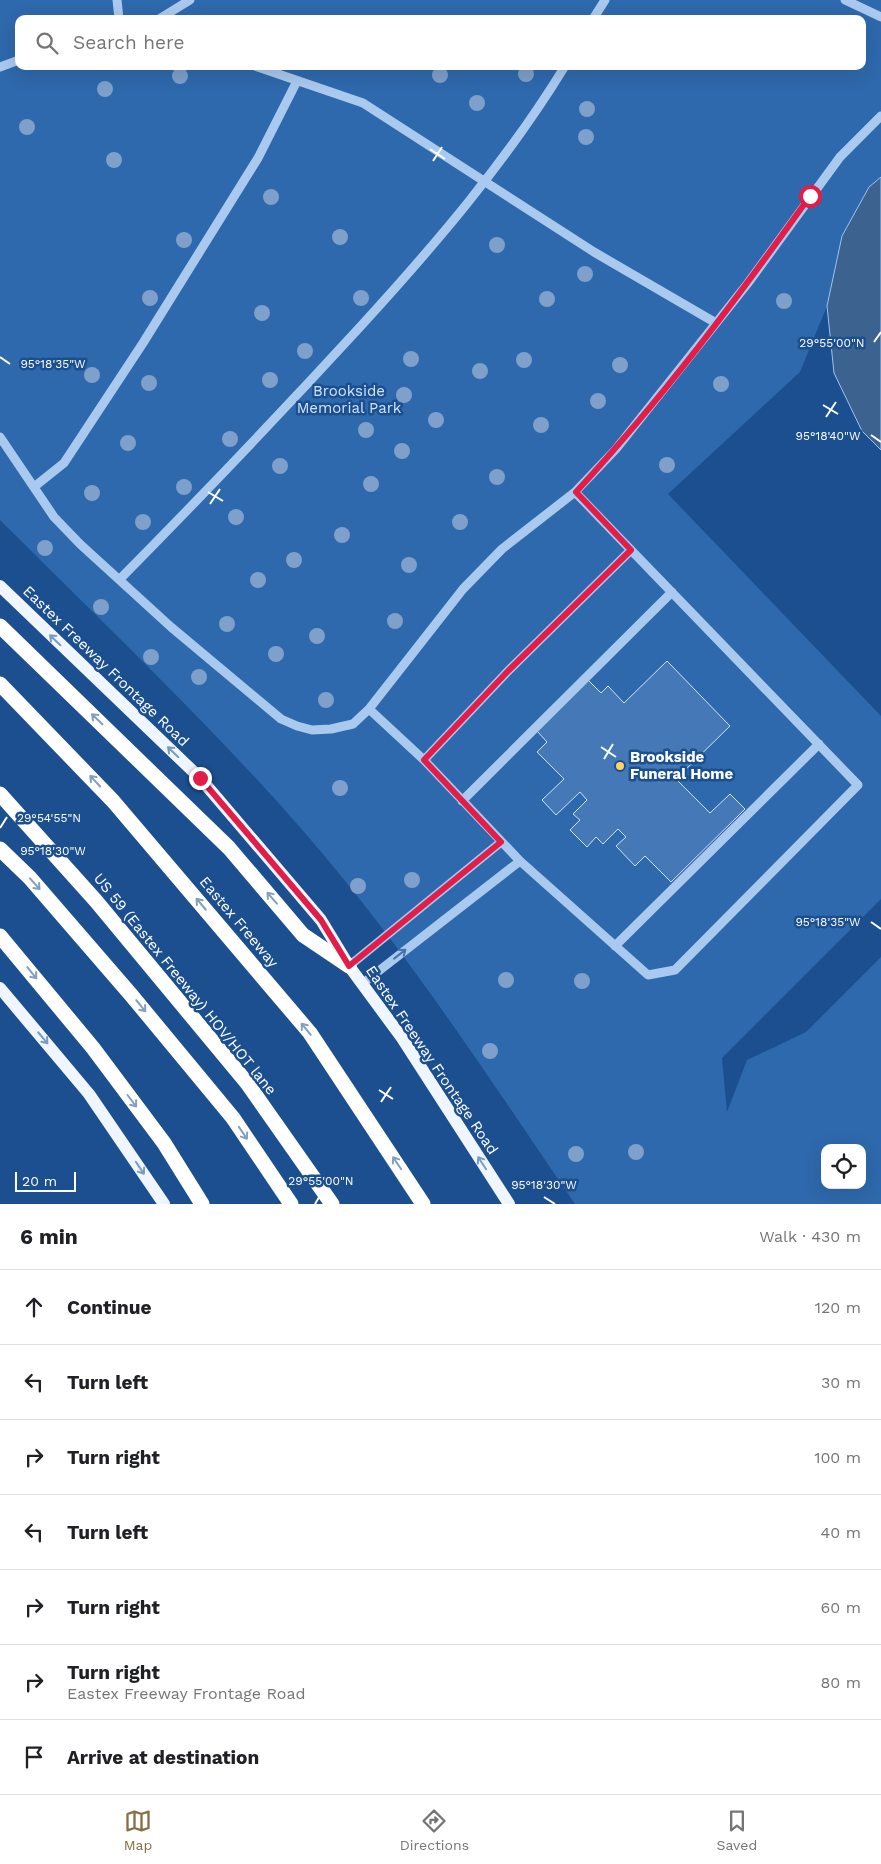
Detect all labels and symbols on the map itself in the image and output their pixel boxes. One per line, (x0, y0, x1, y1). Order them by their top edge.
route start (799, 185, 822, 208)
text: 29°55'00"N (799, 336, 865, 350)
text: 95°18'35"W (20, 357, 86, 371)
park label: Brookside Memorial Park (297, 382, 402, 417)
text: 95°18'40"W (796, 429, 861, 443)
street label: Eastex Freeway Frontage Road (19, 582, 193, 750)
one-way arrow (49, 634, 61, 646)
one-way arrow (91, 713, 104, 725)
one-way arrow (166, 746, 179, 758)
place label: Brookside Funeral Home (630, 748, 733, 783)
marker: Brookside Funeral Home (614, 760, 626, 772)
route end (189, 767, 212, 790)
one-way arrow (89, 775, 101, 787)
text: 29°54'55"N (17, 811, 81, 825)
text: 95°18'30"W (20, 844, 86, 858)
street label: US 59 (Eastex Freeway) HOV/HOT lane (90, 869, 280, 1099)
street label: Eastex Freeway (196, 873, 282, 971)
one-way arrow (29, 877, 40, 890)
one-way arrow (266, 891, 277, 904)
one-way arrow (195, 898, 207, 911)
text: 95°18'35"W (795, 915, 861, 929)
one-way arrow (394, 949, 407, 960)
street label: Eastex Freeway Frontage Road (362, 962, 502, 1158)
one-way arrow (26, 966, 37, 979)
one-way arrow (136, 1000, 147, 1013)
one-way arrow (300, 1022, 311, 1035)
one-way arrow (37, 1031, 48, 1044)
one-way arrow (127, 1094, 137, 1108)
one-way arrow (238, 1126, 248, 1140)
one-way arrow (392, 1156, 402, 1170)
one-way arrow (477, 1156, 488, 1170)
one-way arrow (135, 1161, 145, 1175)
scale bar (15, 1169, 76, 1192)
text: 29°55'00"N (288, 1174, 354, 1188)
text: 95°18'30"W (511, 1178, 577, 1192)

